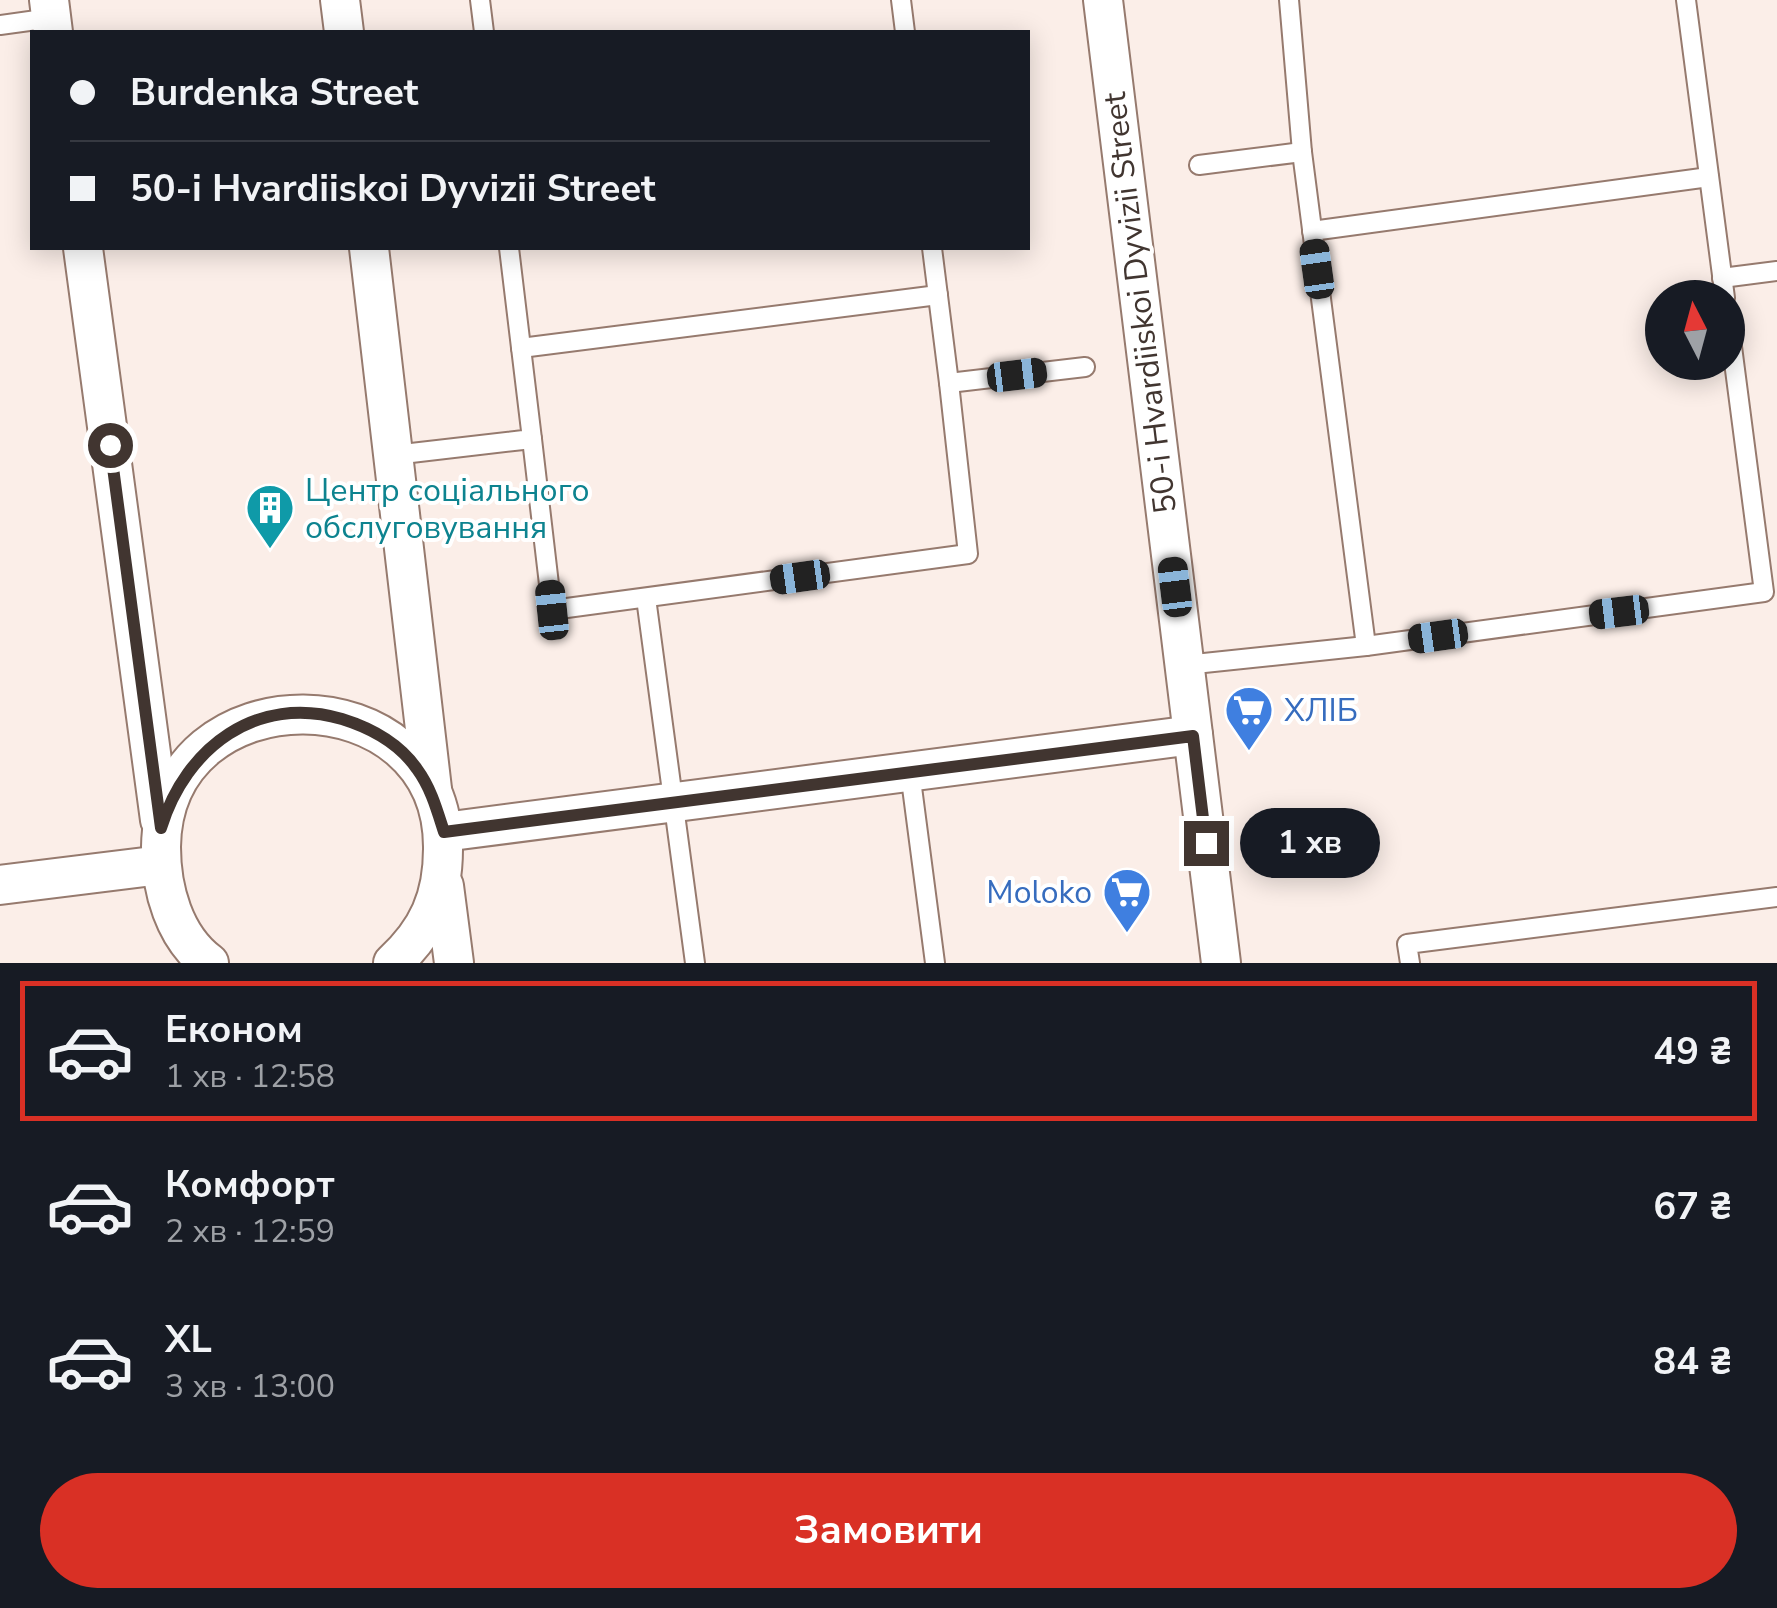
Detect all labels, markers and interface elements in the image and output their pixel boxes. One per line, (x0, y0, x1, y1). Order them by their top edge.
text: Burdenka Street (130, 67, 418, 118)
street label: 50-i Hvardiiskoi Dyvizii Street (1093, 89, 1187, 516)
text: 50-i Hvardiiskoi Dyvizii Street (130, 163, 656, 214)
car (1298, 237, 1336, 301)
north arrow (1645, 280, 1745, 380)
map controls (1645, 280, 1745, 380)
car (985, 356, 1049, 394)
route start (88, 423, 133, 468)
place label: Центр соціального обслуговування (305, 469, 590, 549)
building icon: Центр соціального обслуговування (244, 482, 296, 550)
car (1156, 555, 1194, 619)
car (768, 558, 832, 596)
car (534, 579, 570, 641)
car (1587, 593, 1651, 631)
car (1406, 617, 1470, 655)
supermarket icon: ХЛІБ (1223, 684, 1275, 752)
place label: ХЛІБ (1284, 689, 1358, 732)
callout: 1 хв (1241, 808, 1381, 878)
route end (1184, 821, 1229, 866)
text: 1 хв (1278, 821, 1342, 864)
supermarket icon: Moloko (1101, 866, 1153, 934)
place label: Moloko (986, 871, 1092, 914)
text: Економ (165, 1004, 303, 1055)
icon: car (45, 1006, 135, 1096)
text: 49 ₴ (1653, 1026, 1732, 1077)
text: 1 хв · 12:58 (165, 1055, 335, 1098)
text: Комфорт (165, 1159, 334, 1210)
icon: car (45, 1161, 135, 1251)
text: 67 ₴ (1653, 1181, 1732, 1232)
text: 2 хв · 12:59 (165, 1210, 335, 1253)
text: XL (165, 1314, 212, 1365)
icon: car (45, 1316, 135, 1406)
text: 84 ₴ (1653, 1336, 1732, 1387)
text: 3 хв · 13:00 (165, 1365, 335, 1408)
button: Замовити (40, 1473, 1737, 1588)

